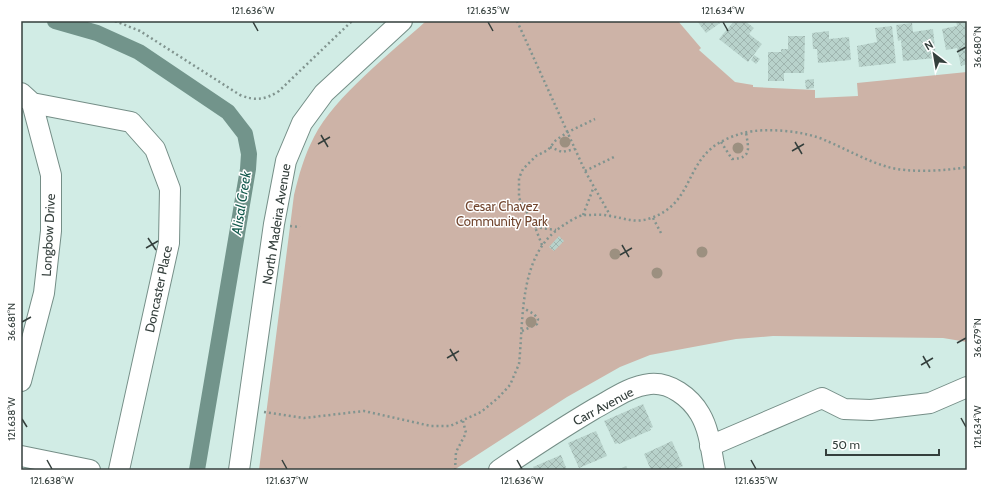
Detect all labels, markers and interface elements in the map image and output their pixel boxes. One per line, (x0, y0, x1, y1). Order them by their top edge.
text: 121.636°W (232, 4, 275, 17)
text: 121.635°W (467, 4, 510, 17)
text: 121.634°W (702, 4, 745, 17)
text: 36.680°N (971, 26, 984, 68)
north arrow (914, 34, 954, 74)
text: N (922, 37, 936, 53)
street label: North Madeira Avenue (259, 162, 294, 286)
water label: Alisal Creek (227, 169, 255, 237)
street label: Longbow Drive (38, 193, 58, 277)
park label: Cesar Chavez Community Park (456, 198, 548, 229)
street label: Doncaster Place (141, 244, 175, 334)
text: 36.681°N (5, 303, 18, 341)
text: 36.679°N (971, 318, 984, 358)
street label: Carr Avenue (570, 383, 636, 429)
text: 121.638°W (5, 397, 18, 441)
text: 121.634°W (971, 405, 984, 448)
scale bar (826, 431, 939, 457)
text: 50 m (832, 437, 860, 452)
text: 121.638°W (30, 474, 74, 487)
text: 121.637°W (266, 474, 309, 487)
text: 121.636°W (501, 474, 544, 487)
text: 121.635°W (735, 474, 778, 487)

